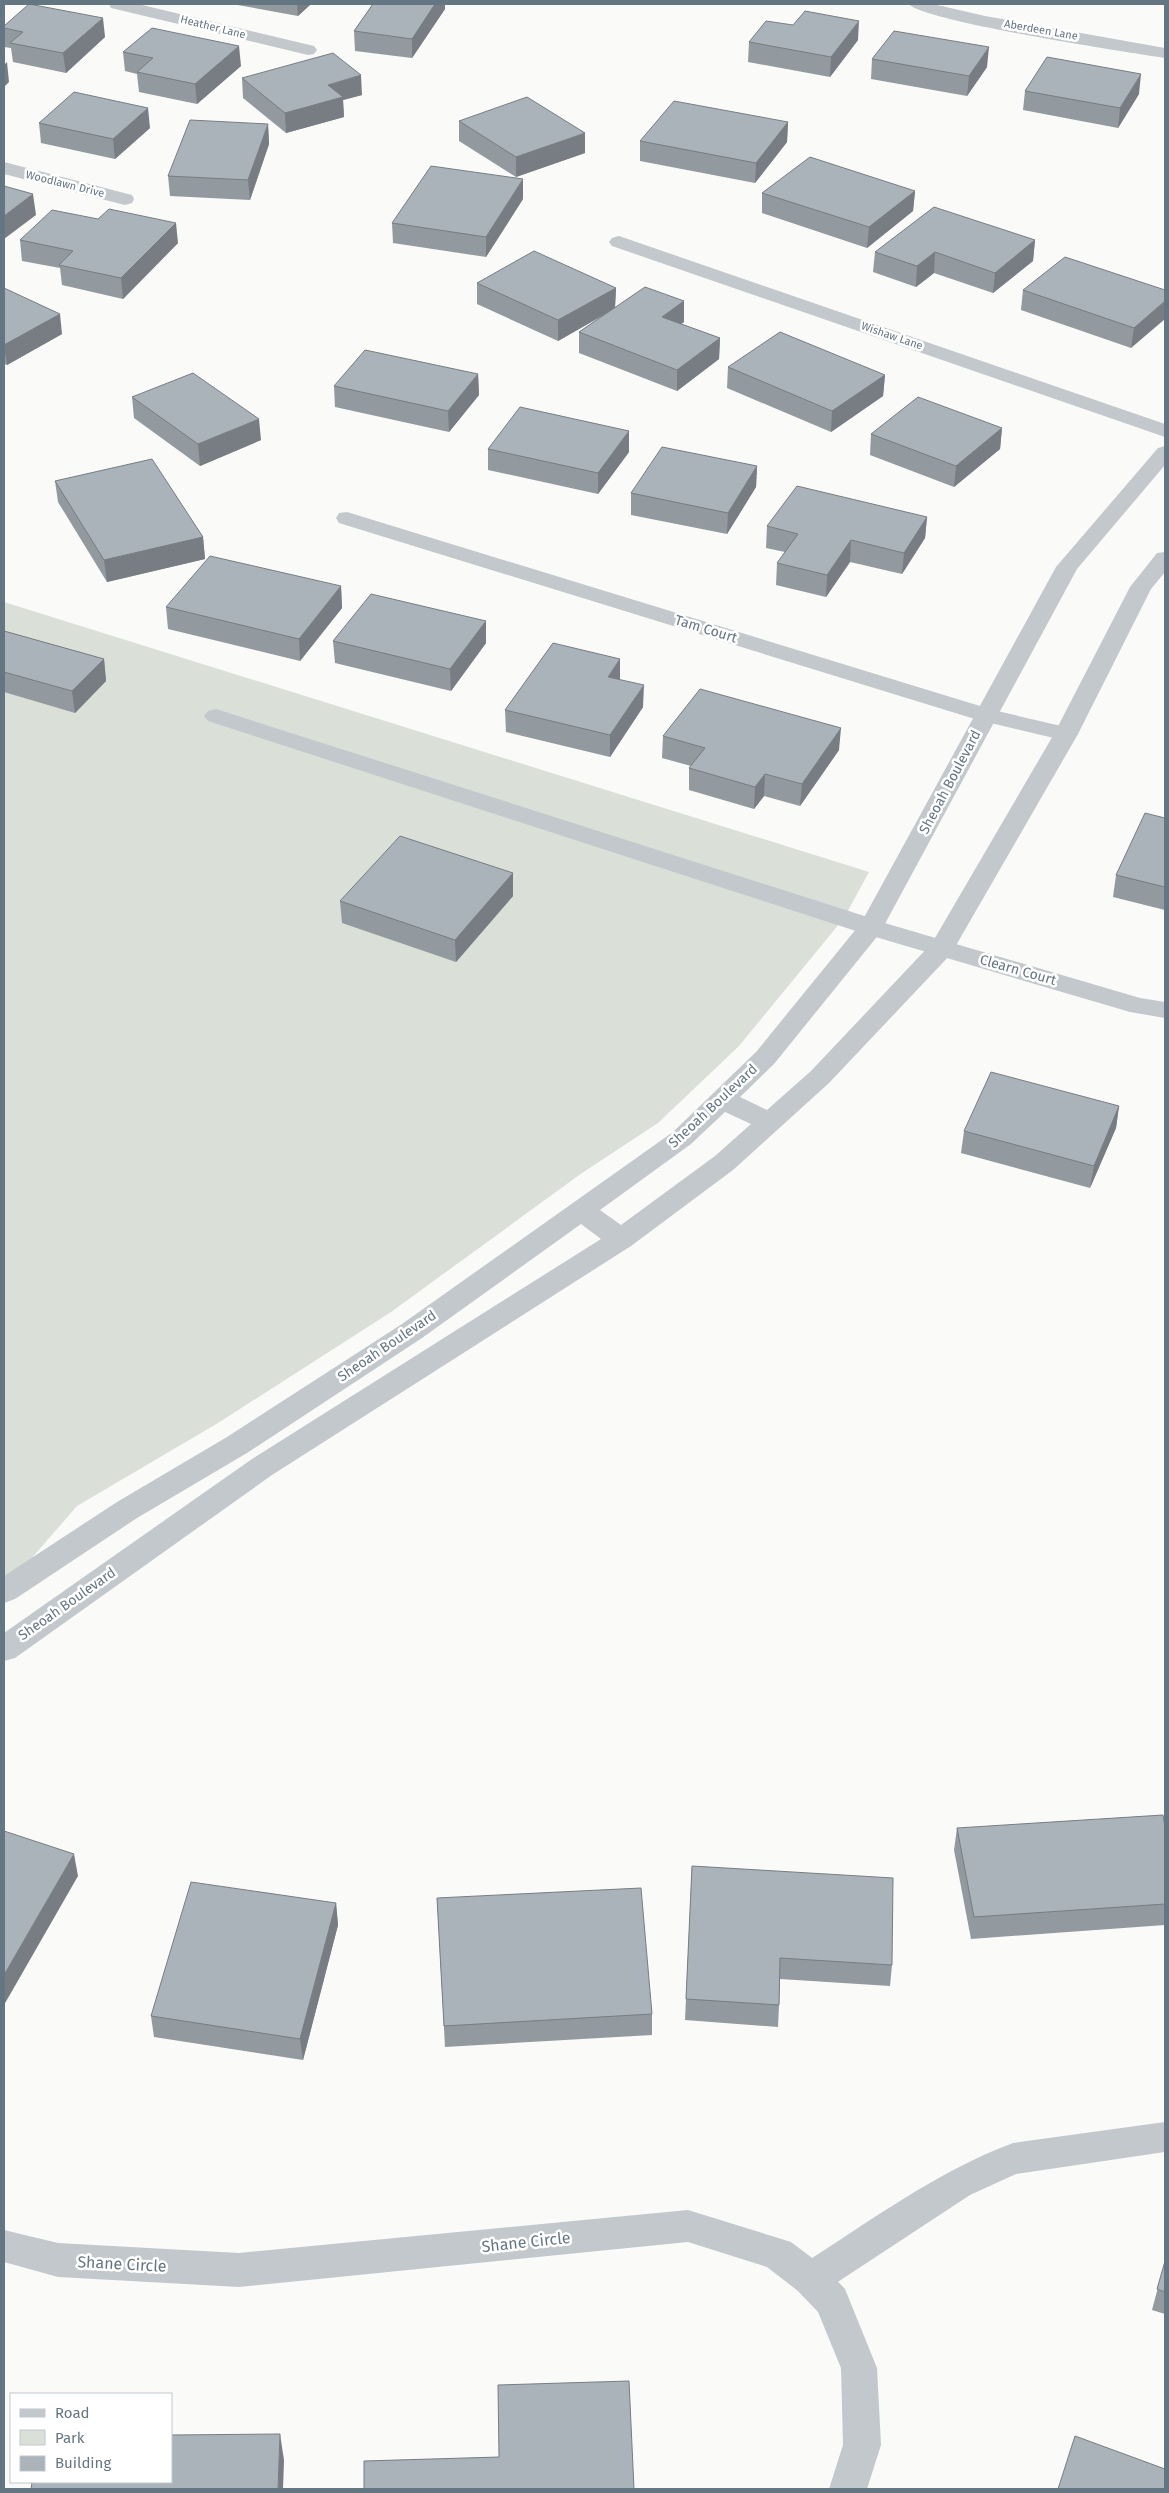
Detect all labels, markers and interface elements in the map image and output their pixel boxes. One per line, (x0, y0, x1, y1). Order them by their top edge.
street label: Heather Lane (179, 13, 247, 41)
street label: Aberdeen Lane (1003, 17, 1079, 43)
street label: Woodlawn Drive (24, 168, 106, 200)
street label: Wishaw Lane (859, 319, 925, 353)
street label: Tam Court (673, 611, 740, 647)
street label: Sheoah Boulevard (915, 727, 985, 837)
street label: Clearn Court (978, 951, 1059, 989)
street label: Sheoah Boulevard (665, 1061, 761, 1151)
street label: Sheoah Boulevard (335, 1307, 439, 1385)
street label: Sheoah Boulevard (15, 1564, 119, 1644)
street label: Shane Circle (481, 2228, 571, 2256)
street label: Shane Circle (77, 2252, 167, 2276)
legend (10, 2393, 172, 2483)
text: Road (55, 2404, 90, 2422)
text: Park (55, 2429, 85, 2447)
text: Building (55, 2454, 111, 2472)

